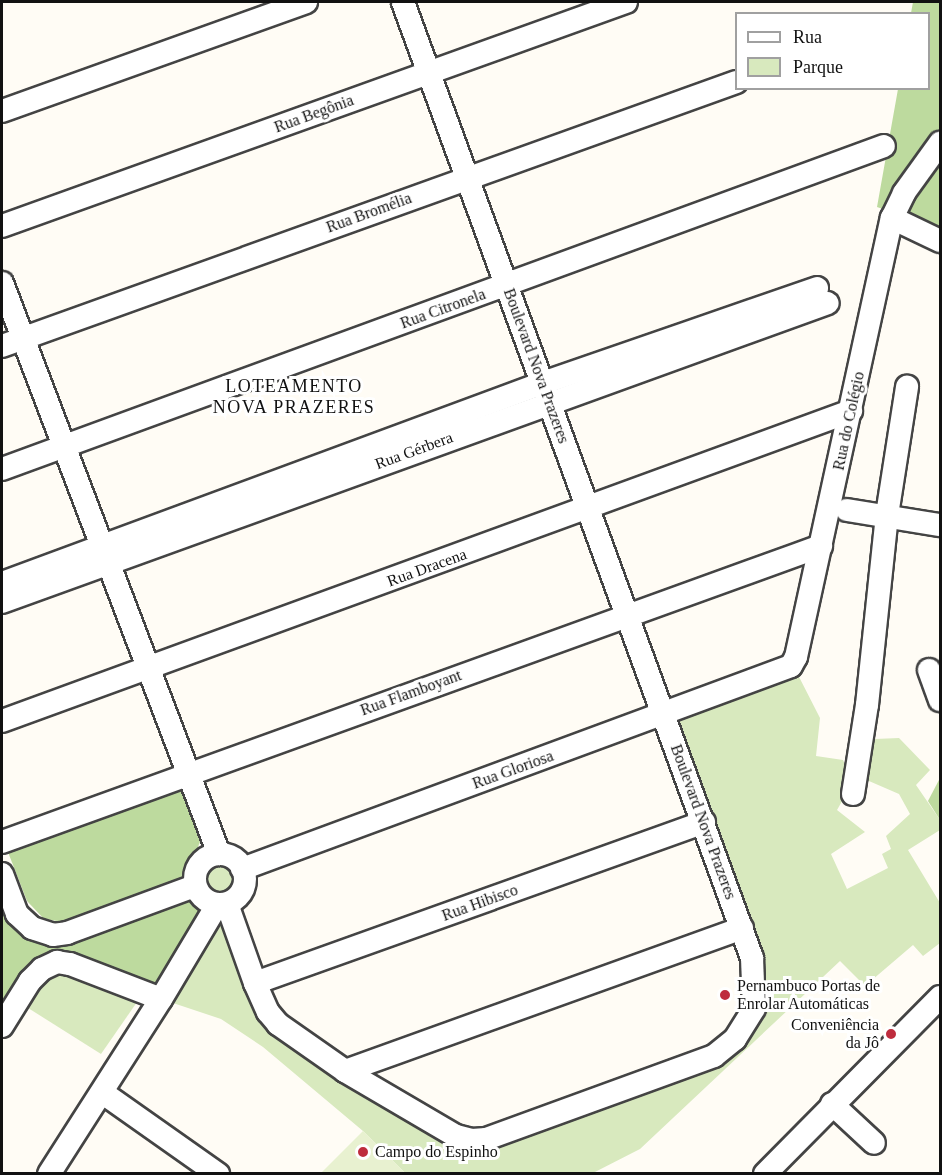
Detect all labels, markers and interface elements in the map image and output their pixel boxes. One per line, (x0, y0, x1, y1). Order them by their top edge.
legend (735, 12, 930, 90)
text: Rua (793, 27, 822, 47)
text: Parque (793, 57, 843, 77)
street label: Rua Begônia (272, 91, 356, 137)
street label: Rua Bromélia (324, 189, 414, 237)
street label: Rua Citronela (398, 285, 488, 333)
street label: Boulevard Nova Prazeres (499, 286, 573, 446)
street label: Rua do Colégio (829, 370, 869, 472)
district label: LOTEAMENTO NOVA PRAZERES (212, 376, 376, 418)
street label: Rua Gérbera (373, 428, 455, 474)
street label: Rua Dracena (385, 545, 469, 591)
street label: Rua Flamboyant (358, 666, 464, 720)
street label: Boulevard Nova Prazeres (666, 742, 740, 902)
street label: Rua Gloriosa (470, 746, 556, 794)
street label: Rua Hibisco (439, 880, 521, 926)
place label: Pernambuco Portas de Enrolar Automáticas (737, 976, 880, 1014)
marker: Pernambuco Portas de Enrolar Automáticas (718, 988, 732, 1002)
place label: Conveniência da Jô (791, 1015, 879, 1053)
marker: Conveniência da Jô (884, 1027, 898, 1041)
place label: Campo do Espinho (375, 1142, 498, 1162)
marker: Campo do Espinho (356, 1145, 370, 1159)

